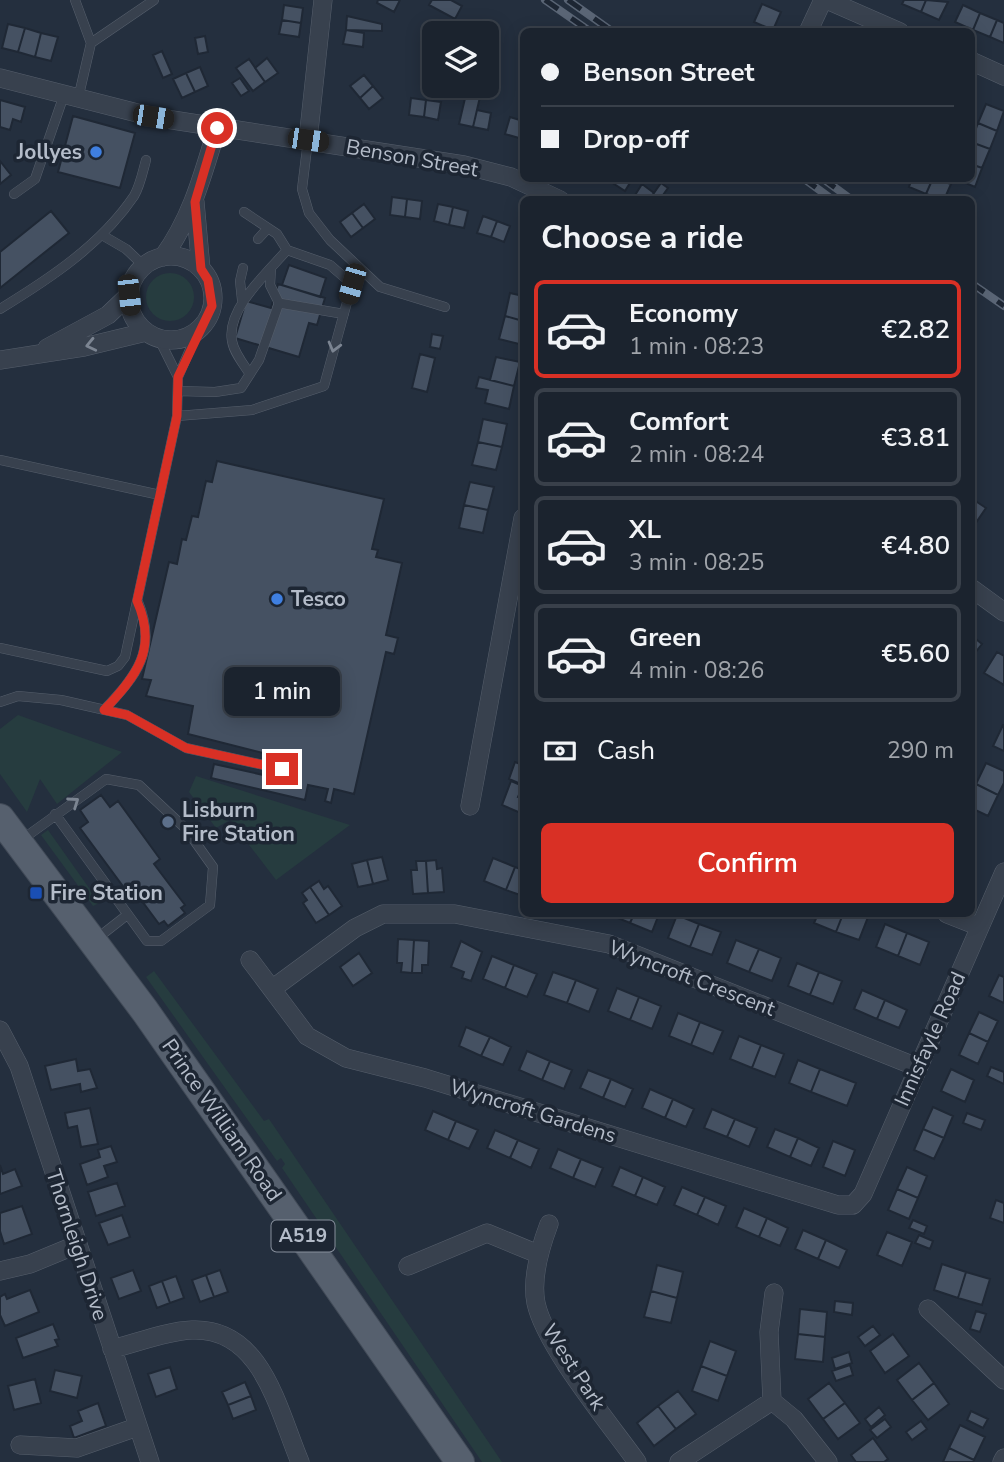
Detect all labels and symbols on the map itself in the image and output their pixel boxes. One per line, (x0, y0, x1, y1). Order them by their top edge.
car (131, 103, 176, 131)
route start (201, 112, 233, 144)
car (286, 127, 331, 153)
street label: Benson Street (344, 133, 481, 184)
place label: Jollyes (16, 138, 82, 166)
marker: Jollyes (88, 144, 104, 160)
car (337, 261, 368, 307)
car (117, 273, 142, 317)
one-way arrow (85, 337, 97, 351)
one-way arrow (328, 341, 343, 353)
place label: Tesco (291, 585, 346, 613)
marker: Tesco (269, 591, 285, 607)
callout: 1 min (224, 668, 340, 716)
route end (266, 753, 298, 785)
place label: Lisburn Fire Station (182, 796, 295, 848)
one-way arrow (66, 798, 79, 810)
marker: Lisburn Fire Station (160, 814, 176, 830)
place label: Fire Station (50, 879, 163, 907)
marker: Fire Station (28, 885, 44, 901)
street label: Wyncroft Crescent (605, 933, 780, 1023)
street label: Innisfayle Road (888, 967, 972, 1111)
street label: Prince William Road (155, 1033, 289, 1207)
street label: Wyncroft Gardens (446, 1072, 620, 1150)
street label: Thornleigh Drive (39, 1166, 115, 1324)
road number: A519 (272, 1220, 334, 1252)
street label: West Park (536, 1318, 613, 1416)

